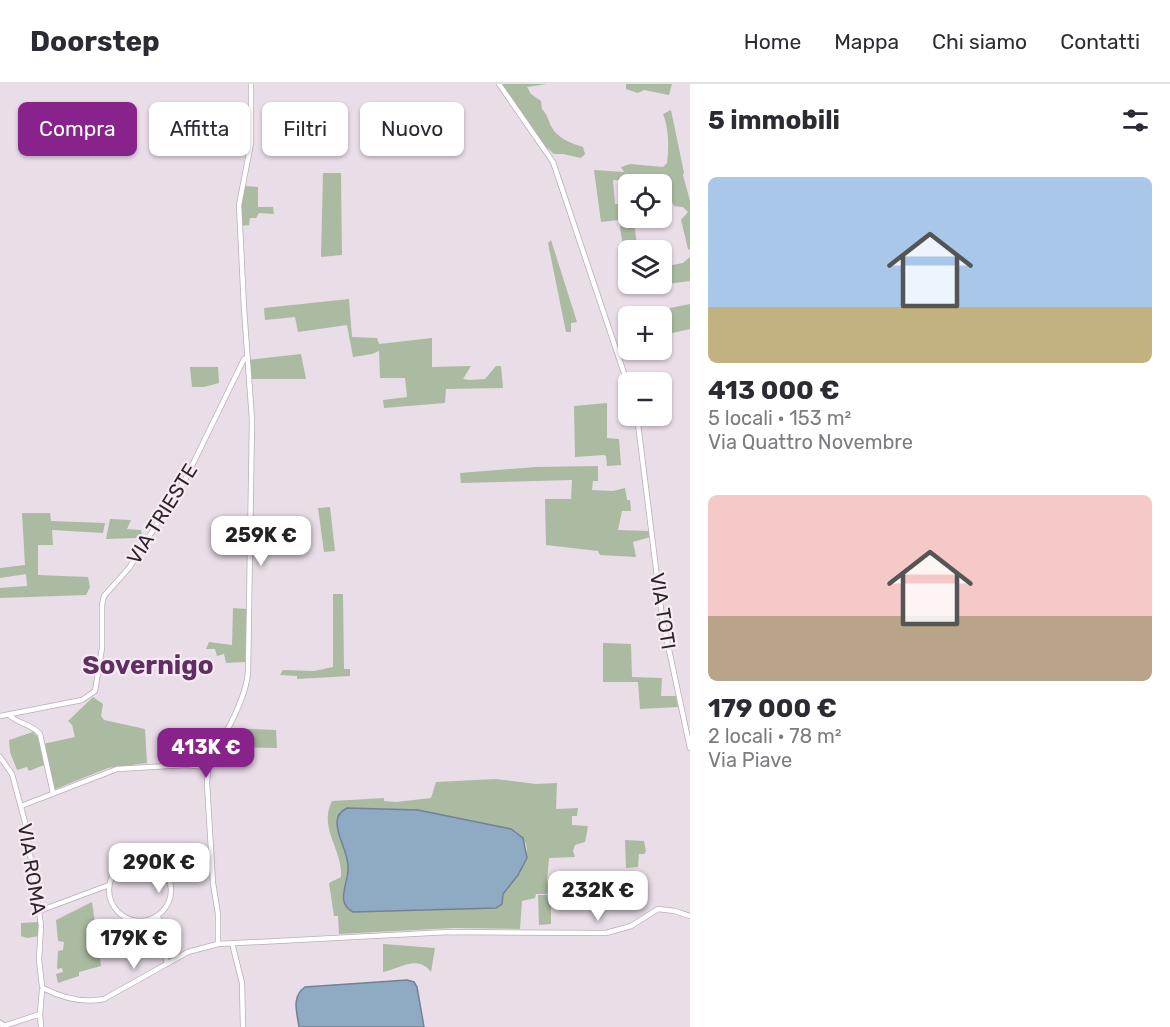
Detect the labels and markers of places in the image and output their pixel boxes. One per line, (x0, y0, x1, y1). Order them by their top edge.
pin: 259K € (212, 516, 310, 567)
pin: 413K € (157, 728, 255, 779)
pin: 290K € (110, 843, 208, 894)
pin: 232K € (549, 871, 647, 922)
pin: 179K € (85, 919, 183, 970)

